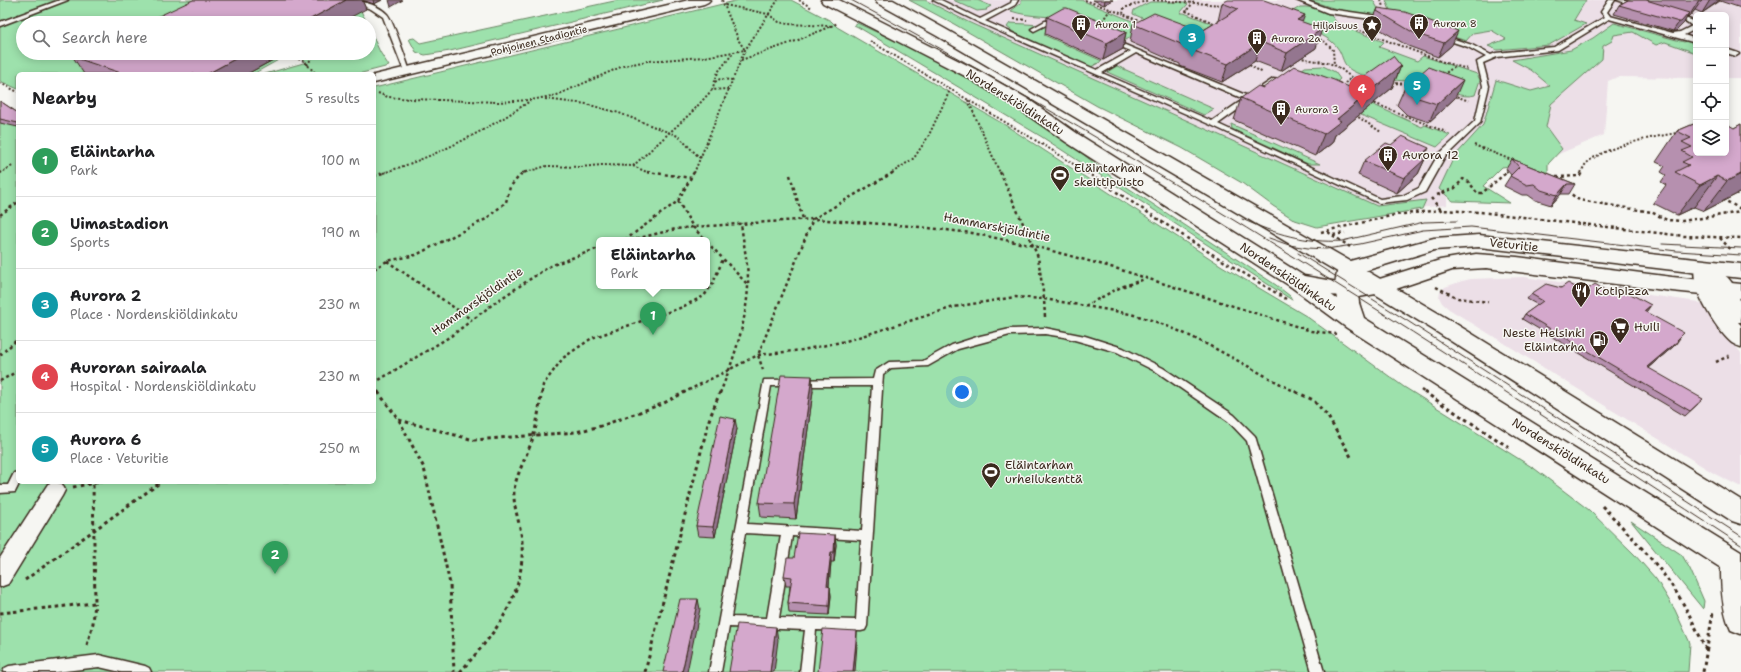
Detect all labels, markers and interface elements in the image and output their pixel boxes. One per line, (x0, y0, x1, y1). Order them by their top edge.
building icon: Aurora 8 (1408, 12, 1430, 40)
map controls (1693, 12, 1729, 156)
button: + (1693, 12, 1729, 48)
building icon: Aurora 1 (1070, 13, 1092, 41)
place icon: Hiljaisuus (1361, 14, 1383, 42)
search box (16, 16, 376, 60)
place label: Aurora 8 (1433, 17, 1477, 30)
place label: Aurora 1 (1095, 18, 1136, 31)
place label: Hiljaisuus (1313, 19, 1358, 32)
street label: Pohjoinen Stadiontie (489, 22, 589, 59)
pin: 3 (1179, 24, 1205, 57)
icon: search (30, 27, 52, 49)
building icon: Aurora 2a (1246, 27, 1268, 55)
text: Search here (62, 28, 148, 48)
place label: Aurora 2a (1271, 32, 1321, 45)
button: − (1693, 48, 1729, 84)
street label: Nordenskiöldinkatu (963, 65, 1067, 139)
pin: 5 (1404, 72, 1430, 105)
pin: 4 (1349, 75, 1375, 108)
button: locate (1693, 84, 1729, 120)
text: Nearby (32, 87, 97, 109)
text: 5 results (305, 90, 360, 107)
building icon: Aurora 3 (1270, 98, 1292, 126)
place label: Aurora 3 (1295, 103, 1339, 116)
button: layers (1693, 120, 1729, 156)
text: Eläintarha (70, 142, 155, 162)
building icon: Aurora 12 (1377, 144, 1399, 172)
place label: Aurora 12 (1402, 147, 1459, 163)
text: 1 (42, 152, 48, 169)
text: 100 m (321, 152, 360, 169)
place label: Eläintarhan skeittipuisto (1074, 160, 1144, 190)
text: Park (70, 162, 98, 179)
sports icon: Eläintarhan skeittipuisto (1049, 164, 1071, 192)
street label: Hammarskjöldintie (942, 209, 1052, 245)
text: Uimastadion (70, 214, 168, 234)
text: 2 (40, 224, 50, 241)
text: 190 m (321, 224, 360, 241)
text: Sports (70, 234, 110, 251)
street label: Veturitie (1489, 234, 1539, 256)
popup (596, 237, 710, 289)
street label: Nordenskiöldinkatu (1237, 239, 1339, 315)
text: Eläintarha (611, 245, 695, 265)
street label: Hammarskjöldintie (428, 263, 526, 339)
text: Park (611, 265, 639, 282)
restaurant icon: Kotipizza (1570, 280, 1592, 308)
place label: Kotipizza (1595, 283, 1649, 299)
text: Aurora 2 (70, 286, 141, 306)
text: 3 (40, 296, 50, 313)
text: 230 m (318, 296, 360, 313)
pin: 1 (640, 302, 666, 335)
text: Place · Nordenskiöldinkatu (70, 306, 238, 323)
supermarket icon: Huili (1609, 316, 1631, 344)
place label: Huili (1634, 319, 1660, 335)
place label: Neste Helsinki Eläintarha (1503, 325, 1586, 355)
fuel station icon: Neste Helsinki Eläintarha (1588, 329, 1610, 357)
text: Auroran sairaala (70, 358, 207, 378)
text: 4 (40, 368, 50, 385)
text: 230 m (318, 368, 360, 385)
text: Hospital · Nordenskiöldinkatu (70, 378, 256, 395)
your location (952, 382, 972, 402)
street label: Nordenskiöldinkatu (1509, 414, 1613, 488)
text: Aurora 6 (70, 430, 141, 450)
text: 5 (41, 440, 49, 457)
text: 250 m (319, 440, 360, 457)
text: Place · Veturitie (70, 450, 169, 467)
place label: Eläintarhan urheilukenttä (1005, 457, 1083, 487)
sports icon: Eläintarhan urheilukenttä (980, 461, 1002, 489)
pin: 2 (262, 541, 288, 574)

